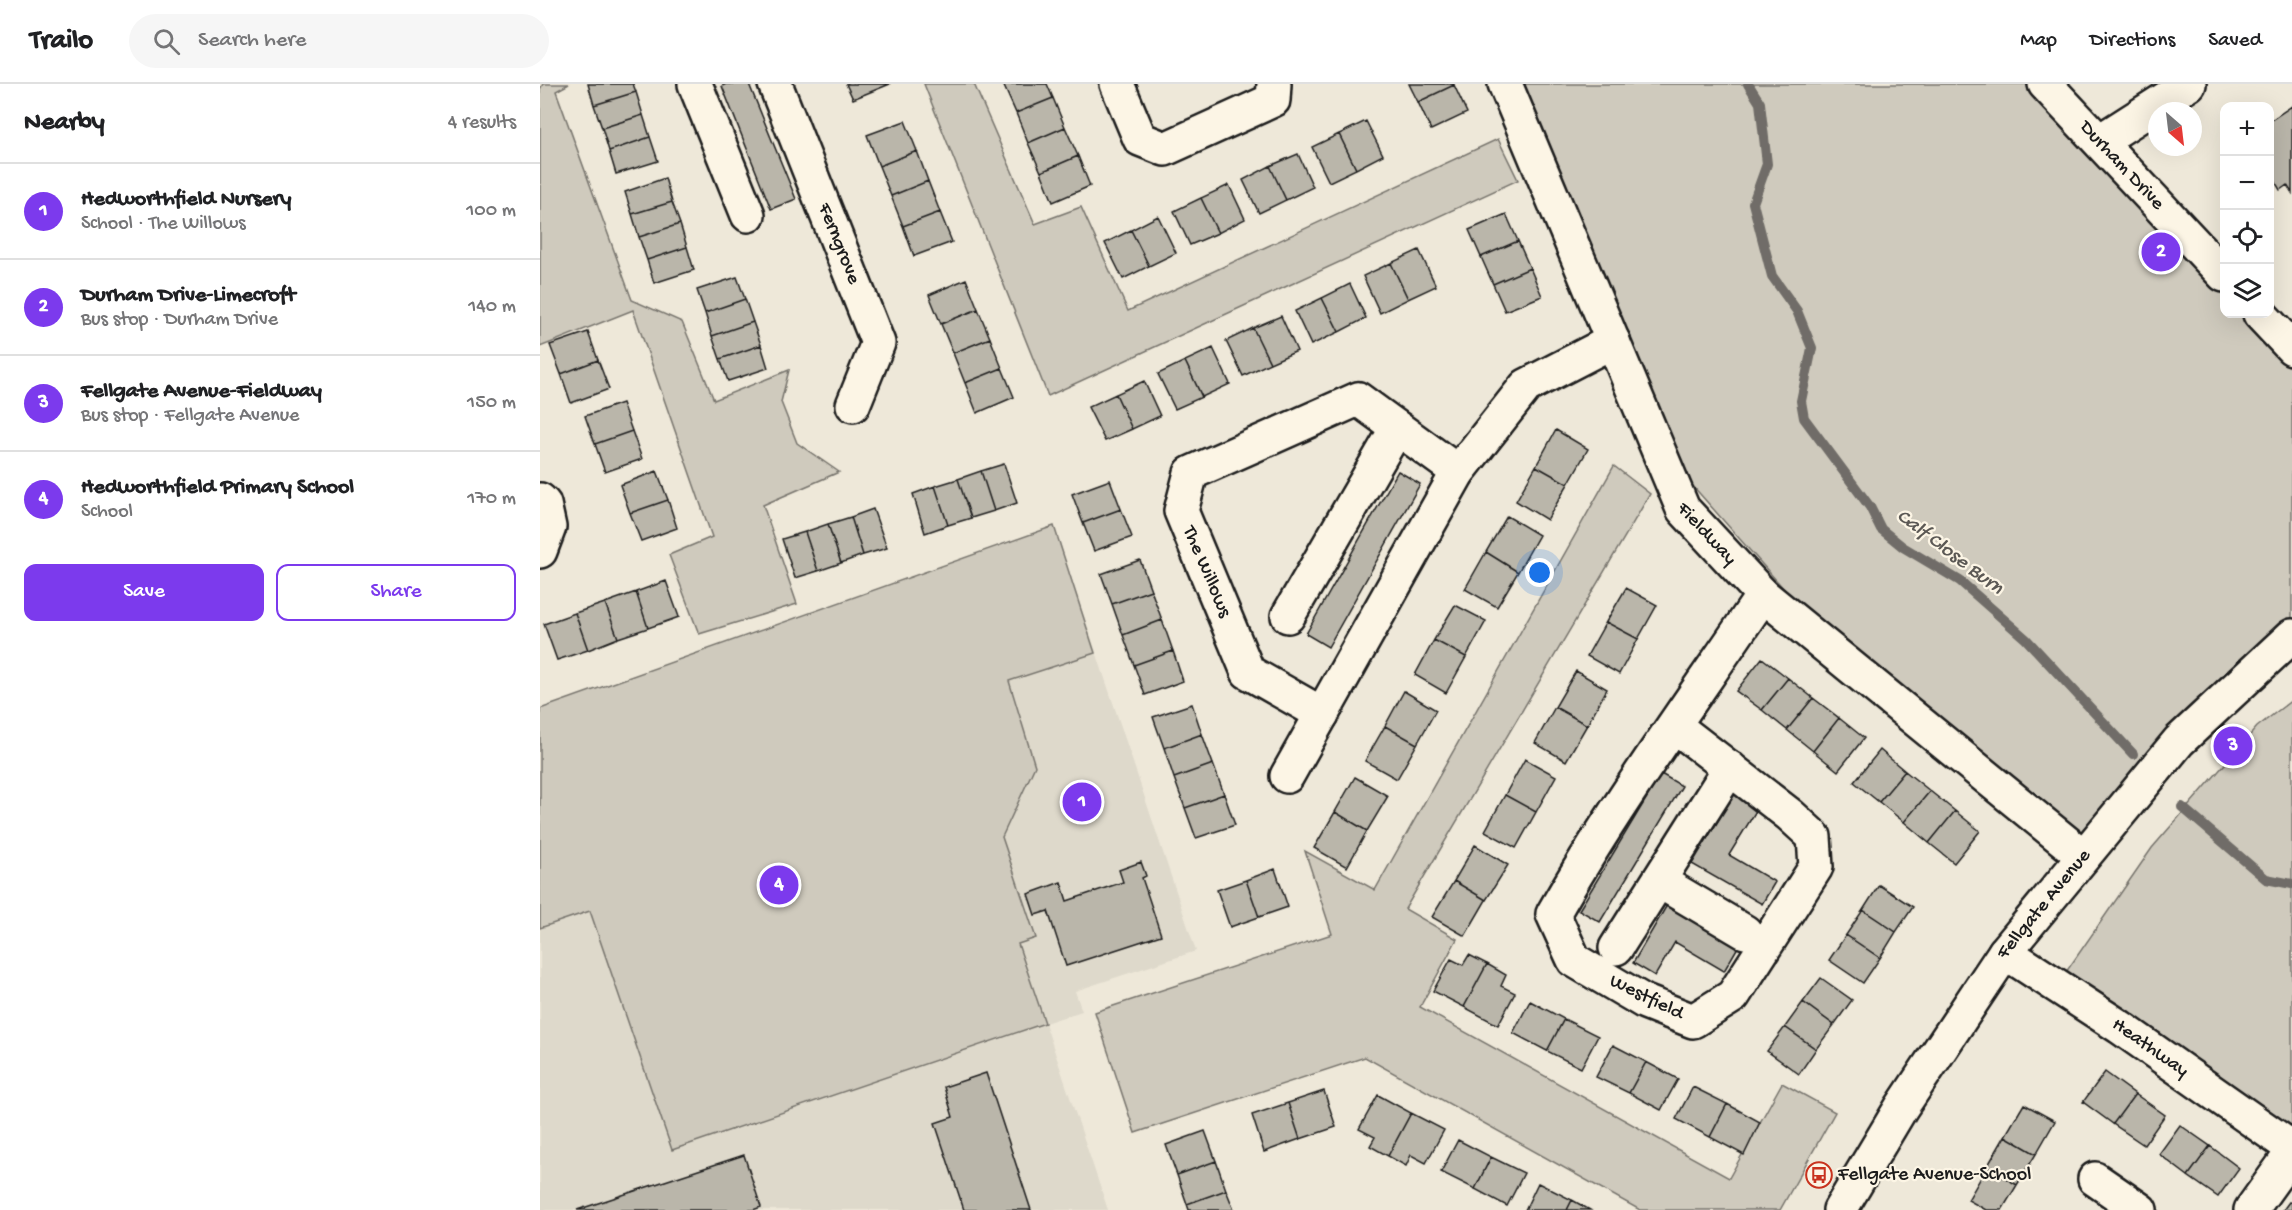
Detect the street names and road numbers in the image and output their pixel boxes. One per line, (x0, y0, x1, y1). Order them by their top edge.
street label: Durham Drive (2073, 115, 2169, 216)
street label: Ferngrove (812, 199, 865, 288)
street label: Fieldway (1671, 497, 1741, 570)
street label: The Willows (1176, 522, 1236, 622)
street label: Fellgate Avenue (1992, 844, 2097, 964)
street label: Westfield (1605, 970, 1689, 1027)
street label: Heathway (2108, 1013, 2193, 1083)

